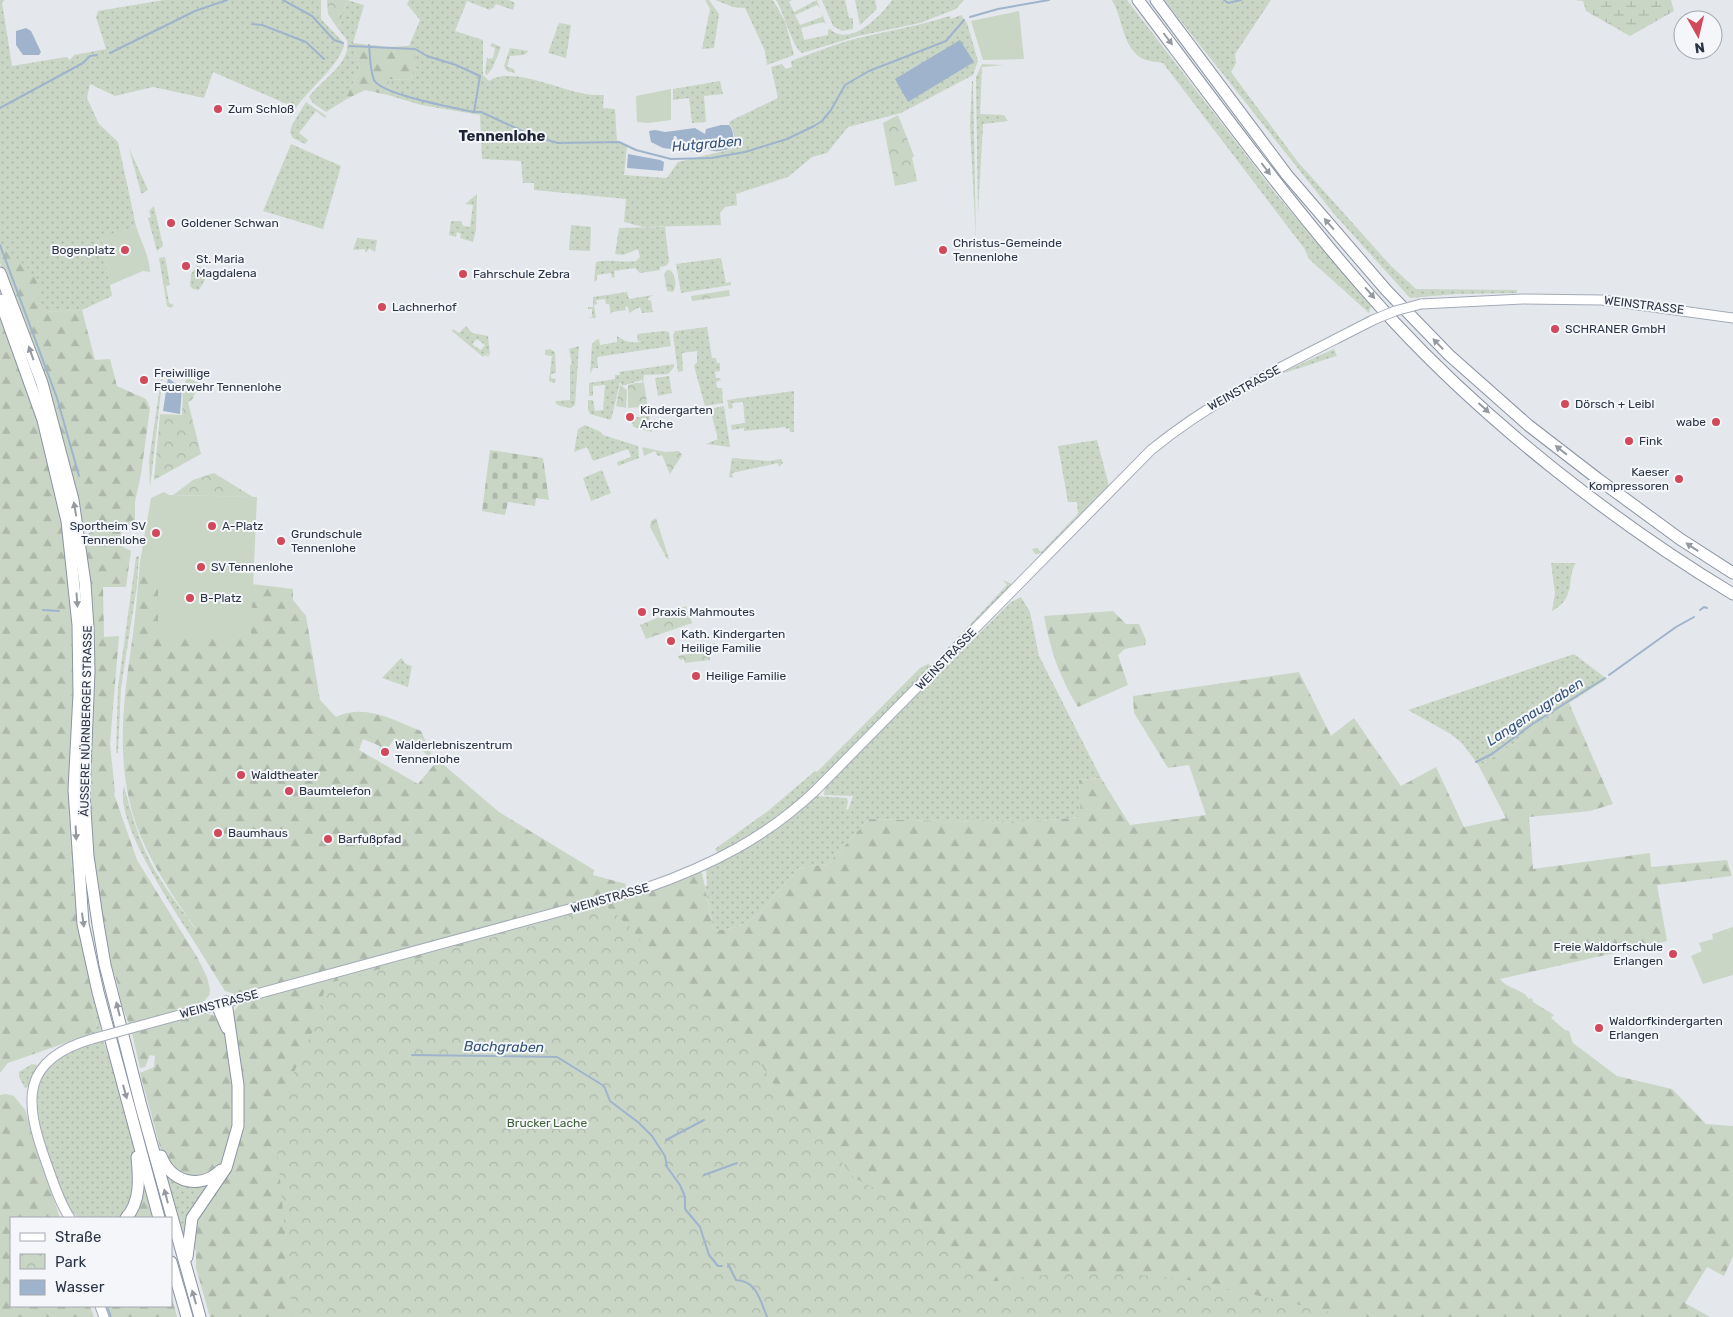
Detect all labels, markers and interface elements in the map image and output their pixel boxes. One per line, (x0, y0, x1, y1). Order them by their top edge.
north arrow (1673, 10, 1723, 60)
one-way arrow (1162, 32, 1173, 45)
text: N (1694, 38, 1706, 56)
place label: Zum Schloß (228, 102, 294, 116)
marker: Zum Schloß (212, 103, 224, 115)
district label: Tennenlohe (459, 127, 546, 145)
water label: Hutgraben (671, 132, 743, 156)
one-way arrow (1260, 162, 1271, 175)
place label: Goldener Schwan (181, 216, 279, 230)
marker: Goldener Schwan (165, 217, 177, 229)
one-way arrow (1324, 217, 1335, 230)
place label: Christus-Gemeinde Tennenlohe (953, 236, 1062, 264)
place label: Bogenplatz (52, 243, 115, 257)
marker: Bogenplatz (119, 244, 131, 256)
marker: Christus-Gemeinde Tennenlohe (937, 244, 949, 256)
place label: St. Maria Magdalena (196, 252, 257, 280)
marker: St. Maria Magdalena (180, 260, 192, 272)
place label: Fahrschule Zebra (473, 267, 570, 281)
marker: Fahrschule Zebra (457, 268, 469, 280)
one-way arrow (1364, 287, 1375, 300)
street label: WEINSTRASSE (1603, 293, 1685, 317)
place label: Lachnerhof (392, 300, 457, 314)
marker: Lachnerhof (376, 301, 388, 313)
place label: SCHRANER GmbH (1565, 322, 1666, 336)
marker: SCHRANER GmbH (1549, 323, 1561, 335)
one-way arrow (1433, 338, 1445, 350)
one-way arrow (26, 346, 34, 360)
street label: WEINSTRASSE (1205, 362, 1283, 414)
place label: Freiwillige Feuerwehr Tennenlohe (154, 366, 282, 394)
marker: Freiwillige Feuerwehr Tennenlohe (138, 374, 150, 386)
place label: Dörsch + Leibl (1575, 397, 1655, 411)
marker: Dörsch + Leibl (1559, 398, 1571, 410)
one-way arrow (1478, 402, 1490, 414)
place label: Kindergarten Arche (640, 403, 713, 431)
marker: Kindergarten Arche (624, 411, 636, 423)
place label: wabe (1676, 415, 1706, 429)
marker: wabe (1710, 416, 1722, 428)
place label: Fink (1639, 434, 1663, 448)
marker: Fink (1623, 435, 1635, 447)
one-way arrow (1555, 445, 1568, 456)
place label: Kaeser Kompressoren (1589, 465, 1669, 493)
marker: Kaeser Kompressoren (1673, 473, 1685, 485)
one-way arrow (70, 501, 78, 517)
place label: Sportheim SV Tennenlohe (70, 519, 146, 547)
place label: A-Platz (222, 519, 263, 533)
marker: A-Platz (206, 520, 218, 532)
marker: Sportheim SV Tennenlohe (150, 527, 162, 539)
place label: Grundschule Tennenlohe (291, 527, 363, 555)
marker: Grundschule Tennenlohe (275, 535, 287, 547)
one-way arrow (1685, 542, 1699, 552)
place label: SV Tennenlohe (211, 560, 294, 574)
marker: SV Tennenlohe (195, 561, 207, 573)
place label: B-Platz (200, 591, 242, 605)
marker: B-Platz (184, 592, 196, 604)
one-way arrow (73, 593, 81, 609)
place label: Praxis Mahmoutes (652, 605, 755, 619)
marker: Praxis Mahmoutes (636, 606, 648, 618)
street label: ÄUSSERE NÜRNBERGER STRASSE (77, 625, 95, 817)
street label: WEINSTRASSE (913, 625, 979, 693)
place label: Kath. Kindergarten Heilige Familie (681, 627, 785, 655)
marker: Kath. Kindergarten Heilige Familie (665, 635, 677, 647)
place label: Heilige Familie (706, 669, 787, 683)
marker: Heilige Familie (690, 670, 702, 682)
water label: Langenaugraben (1483, 674, 1587, 750)
place label: Walderlebniszentrum Tennenlohe (395, 738, 512, 766)
marker: Walderlebniszentrum Tennenlohe (379, 746, 391, 758)
place label: Waldtheater (251, 768, 319, 782)
marker: Waldtheater (235, 769, 247, 781)
place label: Baumtelefon (299, 784, 371, 798)
marker: Baumtelefon (283, 785, 295, 797)
one-way arrow (72, 825, 80, 841)
place label: Baumhaus (228, 826, 288, 840)
marker: Baumhaus (212, 827, 224, 839)
place label: Barfußpfad (338, 832, 401, 846)
marker: Barfußpfad (322, 833, 334, 845)
street label: WEINSTRASSE (569, 880, 651, 916)
one-way arrow (79, 913, 87, 929)
place label: Freie Waldorfschule Erlangen (1554, 940, 1663, 968)
marker: Freie Waldorfschule Erlangen (1667, 948, 1679, 960)
street label: WEINSTRASSE (178, 987, 260, 1021)
one-way arrow (114, 1001, 122, 1016)
place label: Waldorfkindergarten Erlangen (1609, 1014, 1723, 1042)
marker: Waldorfkindergarten Erlangen (1593, 1022, 1605, 1034)
water label: Bachgraben (464, 1038, 544, 1056)
one-way arrow (122, 1085, 130, 1100)
park label: Brucker Lache (507, 1116, 587, 1130)
one-way arrow (162, 1188, 170, 1203)
legend (10, 1217, 172, 1307)
text: Straße (55, 1228, 101, 1246)
text: Park (55, 1253, 86, 1271)
text: Wasser (55, 1278, 105, 1296)
one-way arrow (190, 1289, 198, 1304)

